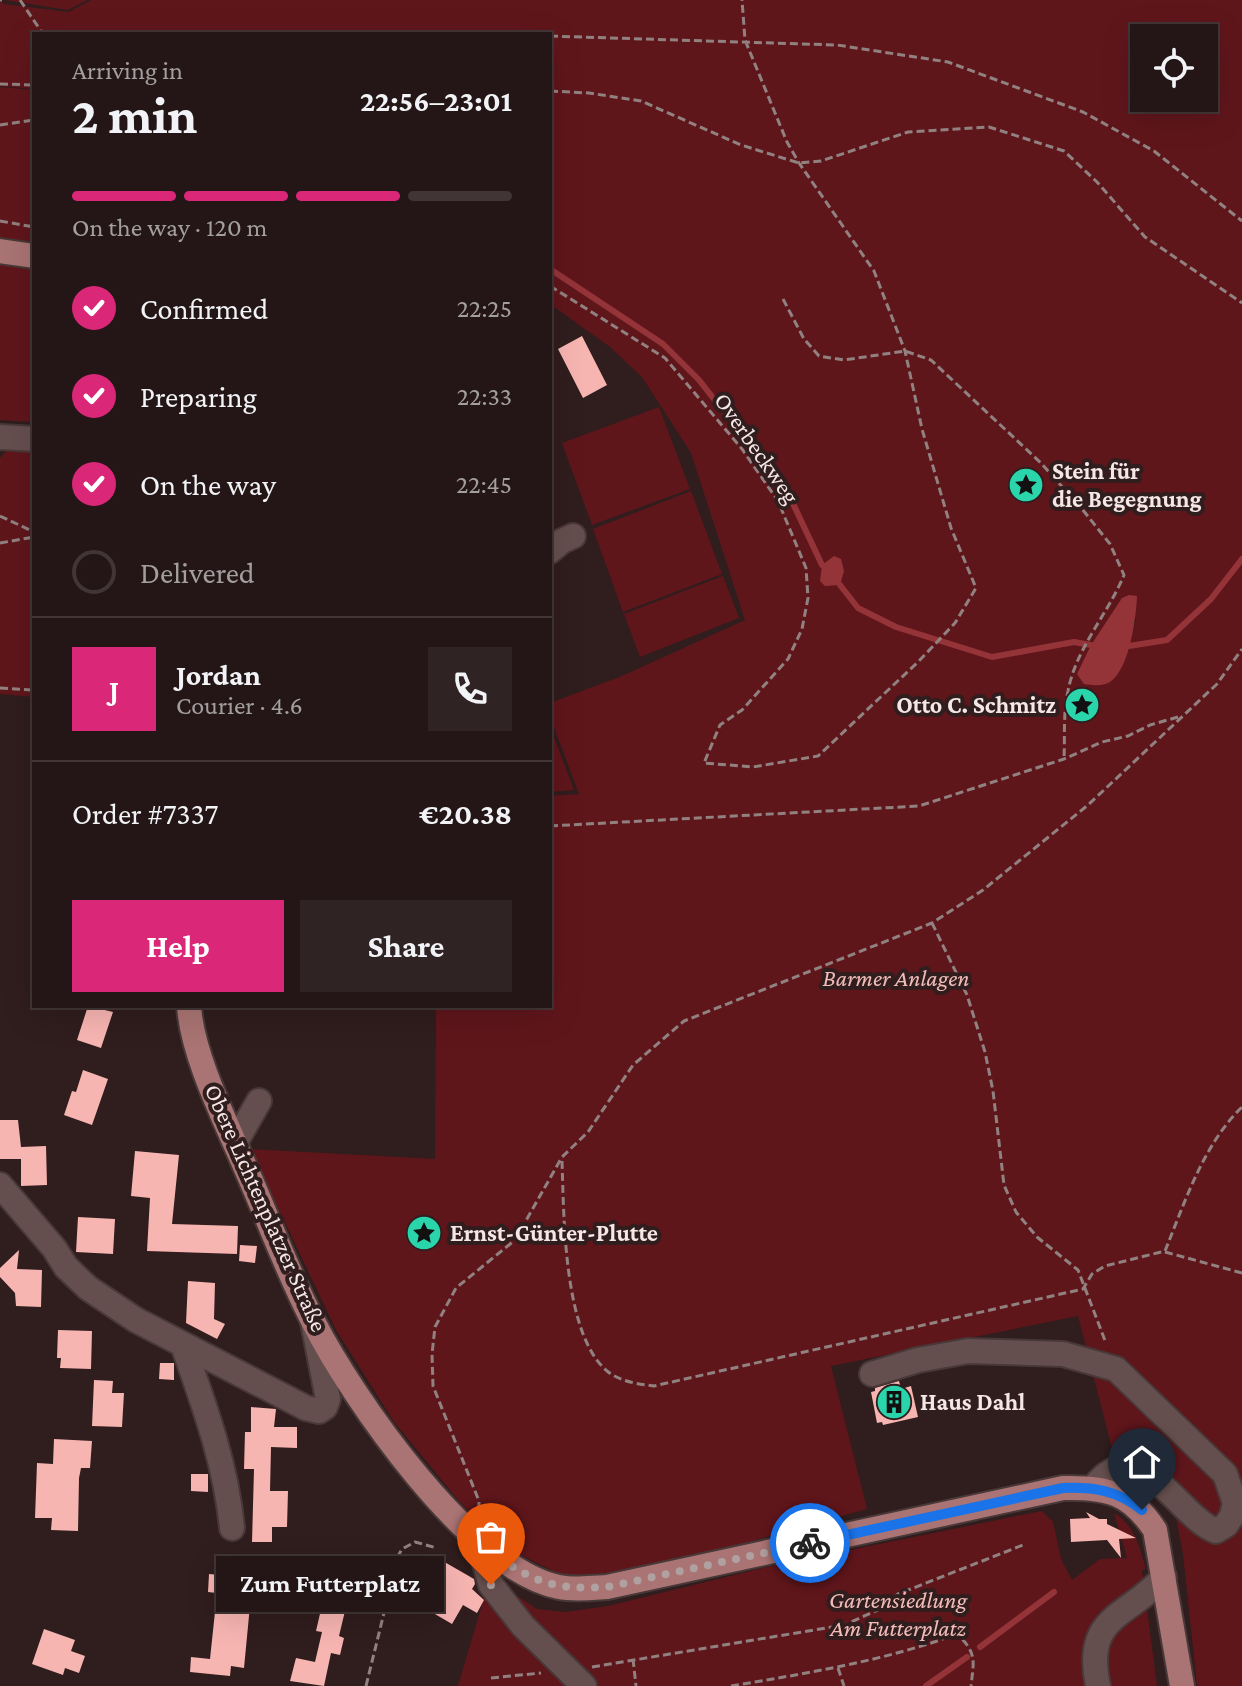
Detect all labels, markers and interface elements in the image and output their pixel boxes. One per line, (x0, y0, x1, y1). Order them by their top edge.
map controls (1130, 24, 1218, 112)
button: locate (1130, 24, 1218, 112)
text: Arriving in (72, 56, 183, 85)
text: 22:56–23:01 (360, 84, 512, 117)
text: 2 min (72, 86, 197, 144)
text: On the way · 120 m (72, 213, 267, 242)
icon: check (72, 286, 116, 330)
text: Confirmed (140, 292, 268, 325)
text: 22:25 (457, 294, 512, 323)
icon: check (72, 374, 116, 418)
text: Preparing (140, 380, 257, 413)
text: 22:33 (457, 382, 512, 411)
street label: Overbeckweg (709, 387, 806, 509)
place label: Stein für die Begegnung (1052, 457, 1202, 512)
icon: check (72, 462, 116, 506)
place icon: Stein für die Begegnung (1007, 466, 1045, 504)
text: On the way (140, 468, 276, 501)
text: 22:45 (456, 470, 512, 499)
text: Delivered (140, 556, 255, 589)
button: phone (428, 647, 512, 731)
text: Jordan (176, 658, 261, 691)
text: J (109, 673, 119, 706)
place icon: Otto C. Schmitz (1063, 686, 1101, 724)
text: Courier · 4.6 (176, 691, 303, 720)
place label: Otto C. Schmitz (896, 691, 1056, 718)
text: Order #7337 (72, 797, 218, 830)
text: €20.38 (419, 797, 512, 830)
button: Help (72, 900, 284, 992)
button: Share (300, 900, 512, 992)
park label: Barmer Anlagen (823, 964, 969, 991)
street label: Obere Lichtenplatzer Straße (200, 1080, 333, 1336)
place icon: Ernst-Günter-Plutte (405, 1214, 443, 1252)
place label: Ernst-Günter-Plutte (450, 1219, 658, 1246)
building icon: Haus Dahl (875, 1383, 913, 1421)
place label: Haus Dahl (920, 1388, 1025, 1415)
pin (1108, 1428, 1176, 1510)
icon: home (1120, 1440, 1164, 1484)
pin (457, 1503, 525, 1585)
courier (770, 1503, 850, 1583)
icon: bag (469, 1515, 513, 1559)
icon: bike (788, 1521, 832, 1565)
callout: Zum Futterplatz (215, 1557, 443, 1613)
text: Zum Futterplatz (240, 1569, 420, 1598)
park label: Gartensiedlung Am Futterplatz (829, 1586, 968, 1641)

